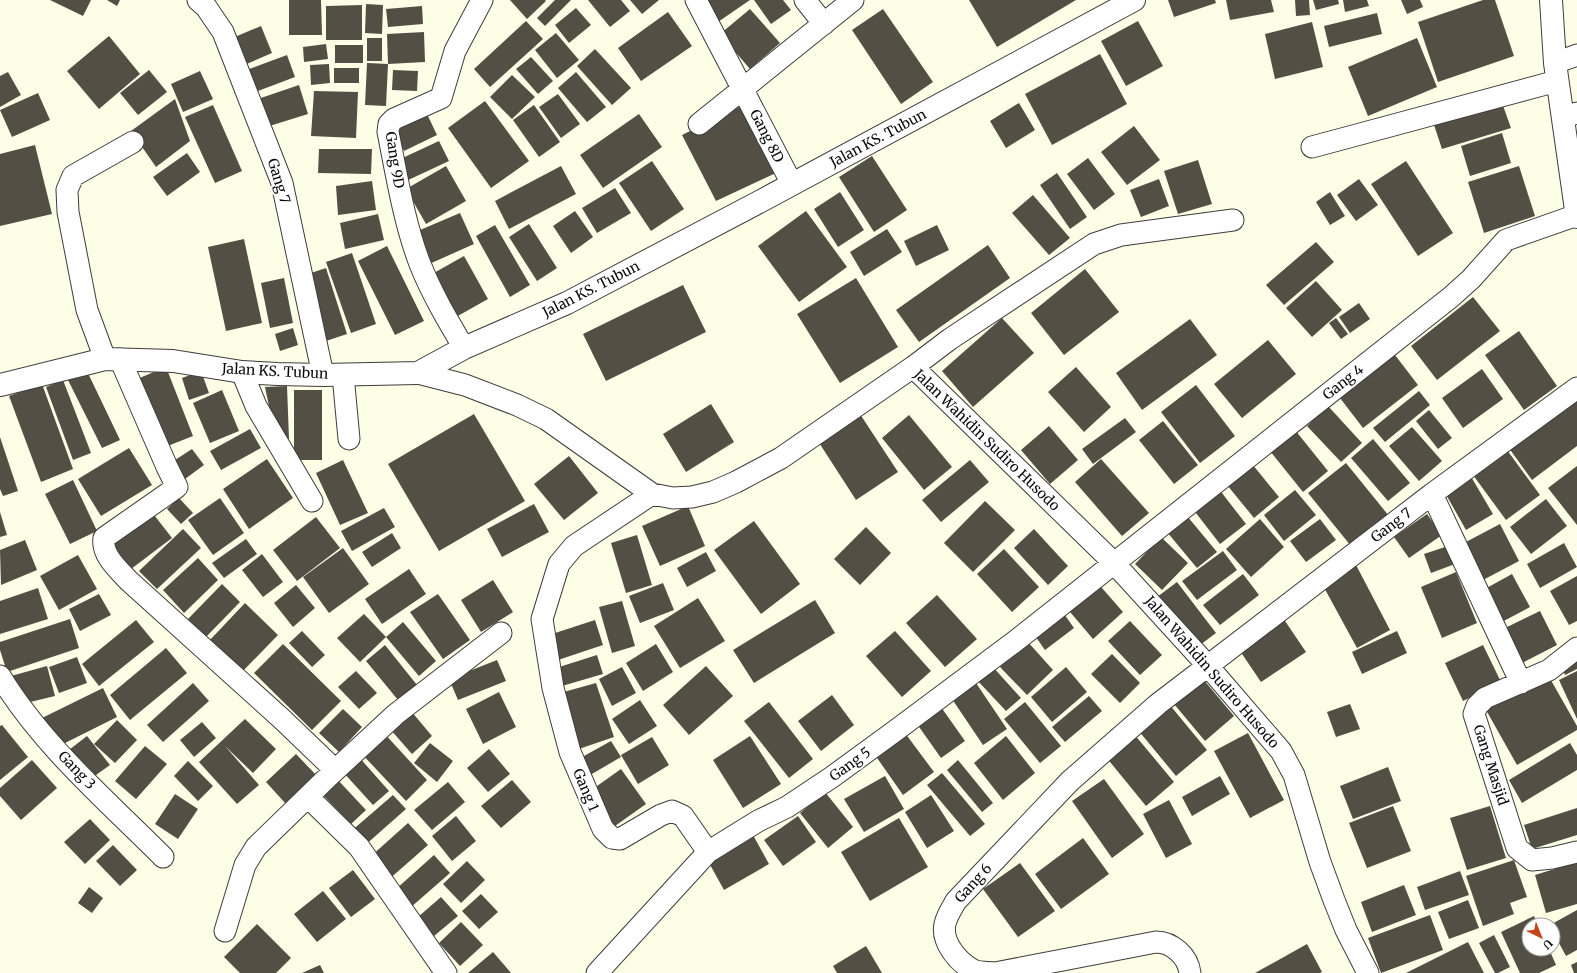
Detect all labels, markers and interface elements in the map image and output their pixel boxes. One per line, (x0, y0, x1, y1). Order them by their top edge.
street label: Jalan KS. Tubun (826, 105, 929, 171)
street label: Gang 8D (746, 106, 788, 166)
street label: Gang 9D (382, 130, 408, 190)
street label: Gang 7 (264, 156, 294, 206)
street label: Jalan KS. Tubun (539, 257, 643, 322)
street label: Jalan KS. Tubun (220, 359, 329, 383)
street label: Gang 4 (1319, 360, 1367, 404)
street label: Jalan Wahidin Sudiro Husodo (910, 365, 1064, 515)
street label: Gang 7 (1367, 504, 1415, 546)
street label: Jalan Wahidin Sudiro Husodo (1140, 591, 1283, 752)
street label: Gang Masjid (1470, 722, 1513, 808)
street label: Gang 5 (826, 743, 874, 785)
street label: Gang 3 (54, 747, 100, 793)
street label: Gang 1 (569, 766, 603, 814)
street label: Gang 6 (951, 860, 995, 906)
north arrow (1521, 917, 1561, 957)
text: U (1539, 936, 1556, 953)

